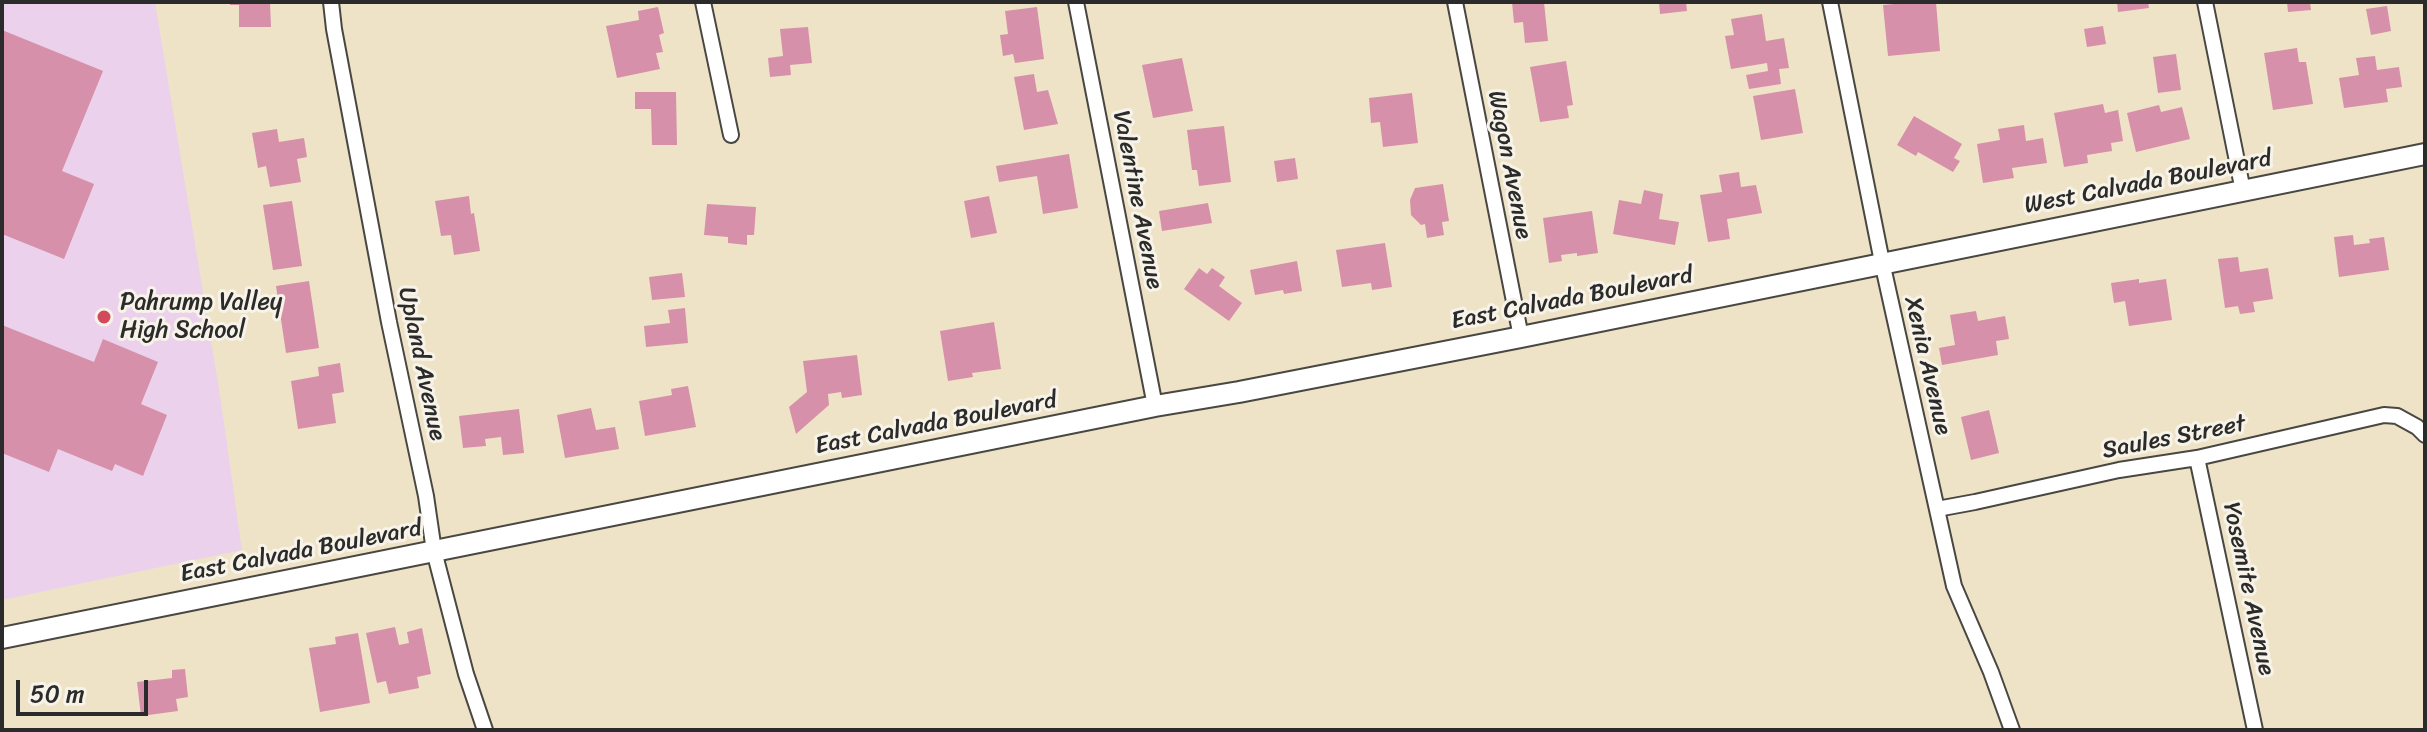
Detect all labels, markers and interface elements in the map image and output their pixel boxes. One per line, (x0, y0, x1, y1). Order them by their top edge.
street label: Wagon Avenue (1480, 88, 1538, 242)
street label: Valentine Avenue (1106, 108, 1168, 292)
street label: West Calvada Boulevard (2022, 145, 2274, 221)
street label: East Calvada Boulevard (1449, 261, 1695, 337)
street label: Upland Avenue (391, 285, 451, 443)
place label: Pahrump Valley High School (120, 289, 282, 345)
street label: Xenia Avenue (1897, 294, 1957, 438)
marker: Pahrump Valley High School (95, 308, 113, 326)
street label: East Calvada Boulevard (813, 386, 1059, 462)
street label: Saules Street (2100, 410, 2248, 466)
street label: Yosemite Avenue (2216, 500, 2280, 678)
street label: East Calvada Boulevard (178, 514, 424, 590)
scale bar (20, 664, 152, 714)
text: 50 m (30, 673, 85, 715)

